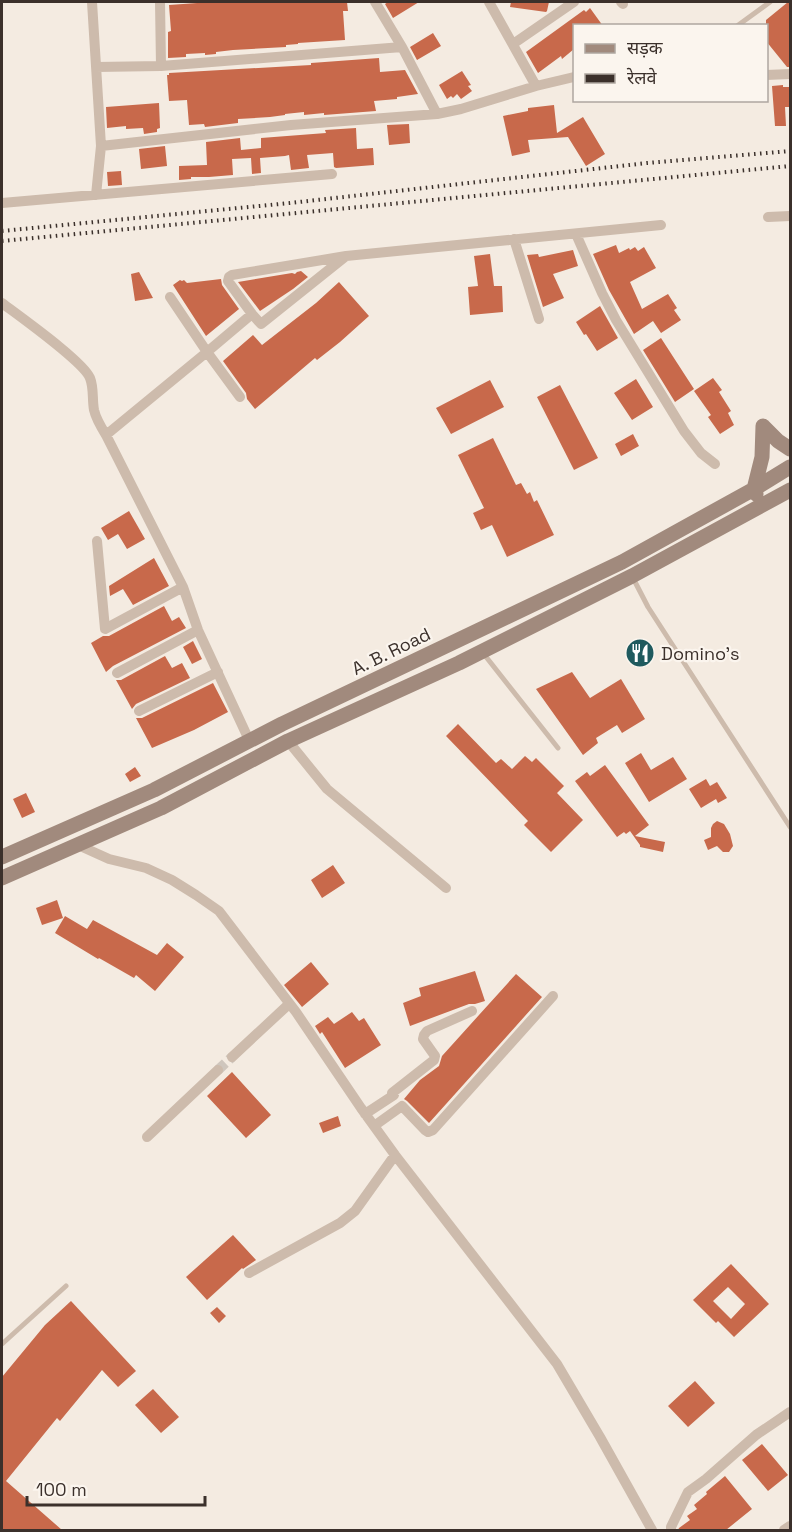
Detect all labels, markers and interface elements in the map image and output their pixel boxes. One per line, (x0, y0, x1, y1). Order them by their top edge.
legend (573, 24, 768, 102)
text: सड़क (627, 36, 664, 59)
text: रेलवे (626, 66, 658, 89)
street label: A. B. Road (348, 622, 434, 680)
restaurant icon: Domino's (624, 637, 656, 669)
place label: Domino's (661, 642, 739, 665)
scale bar (27, 1469, 206, 1507)
text: 100 m (36, 1478, 87, 1501)

